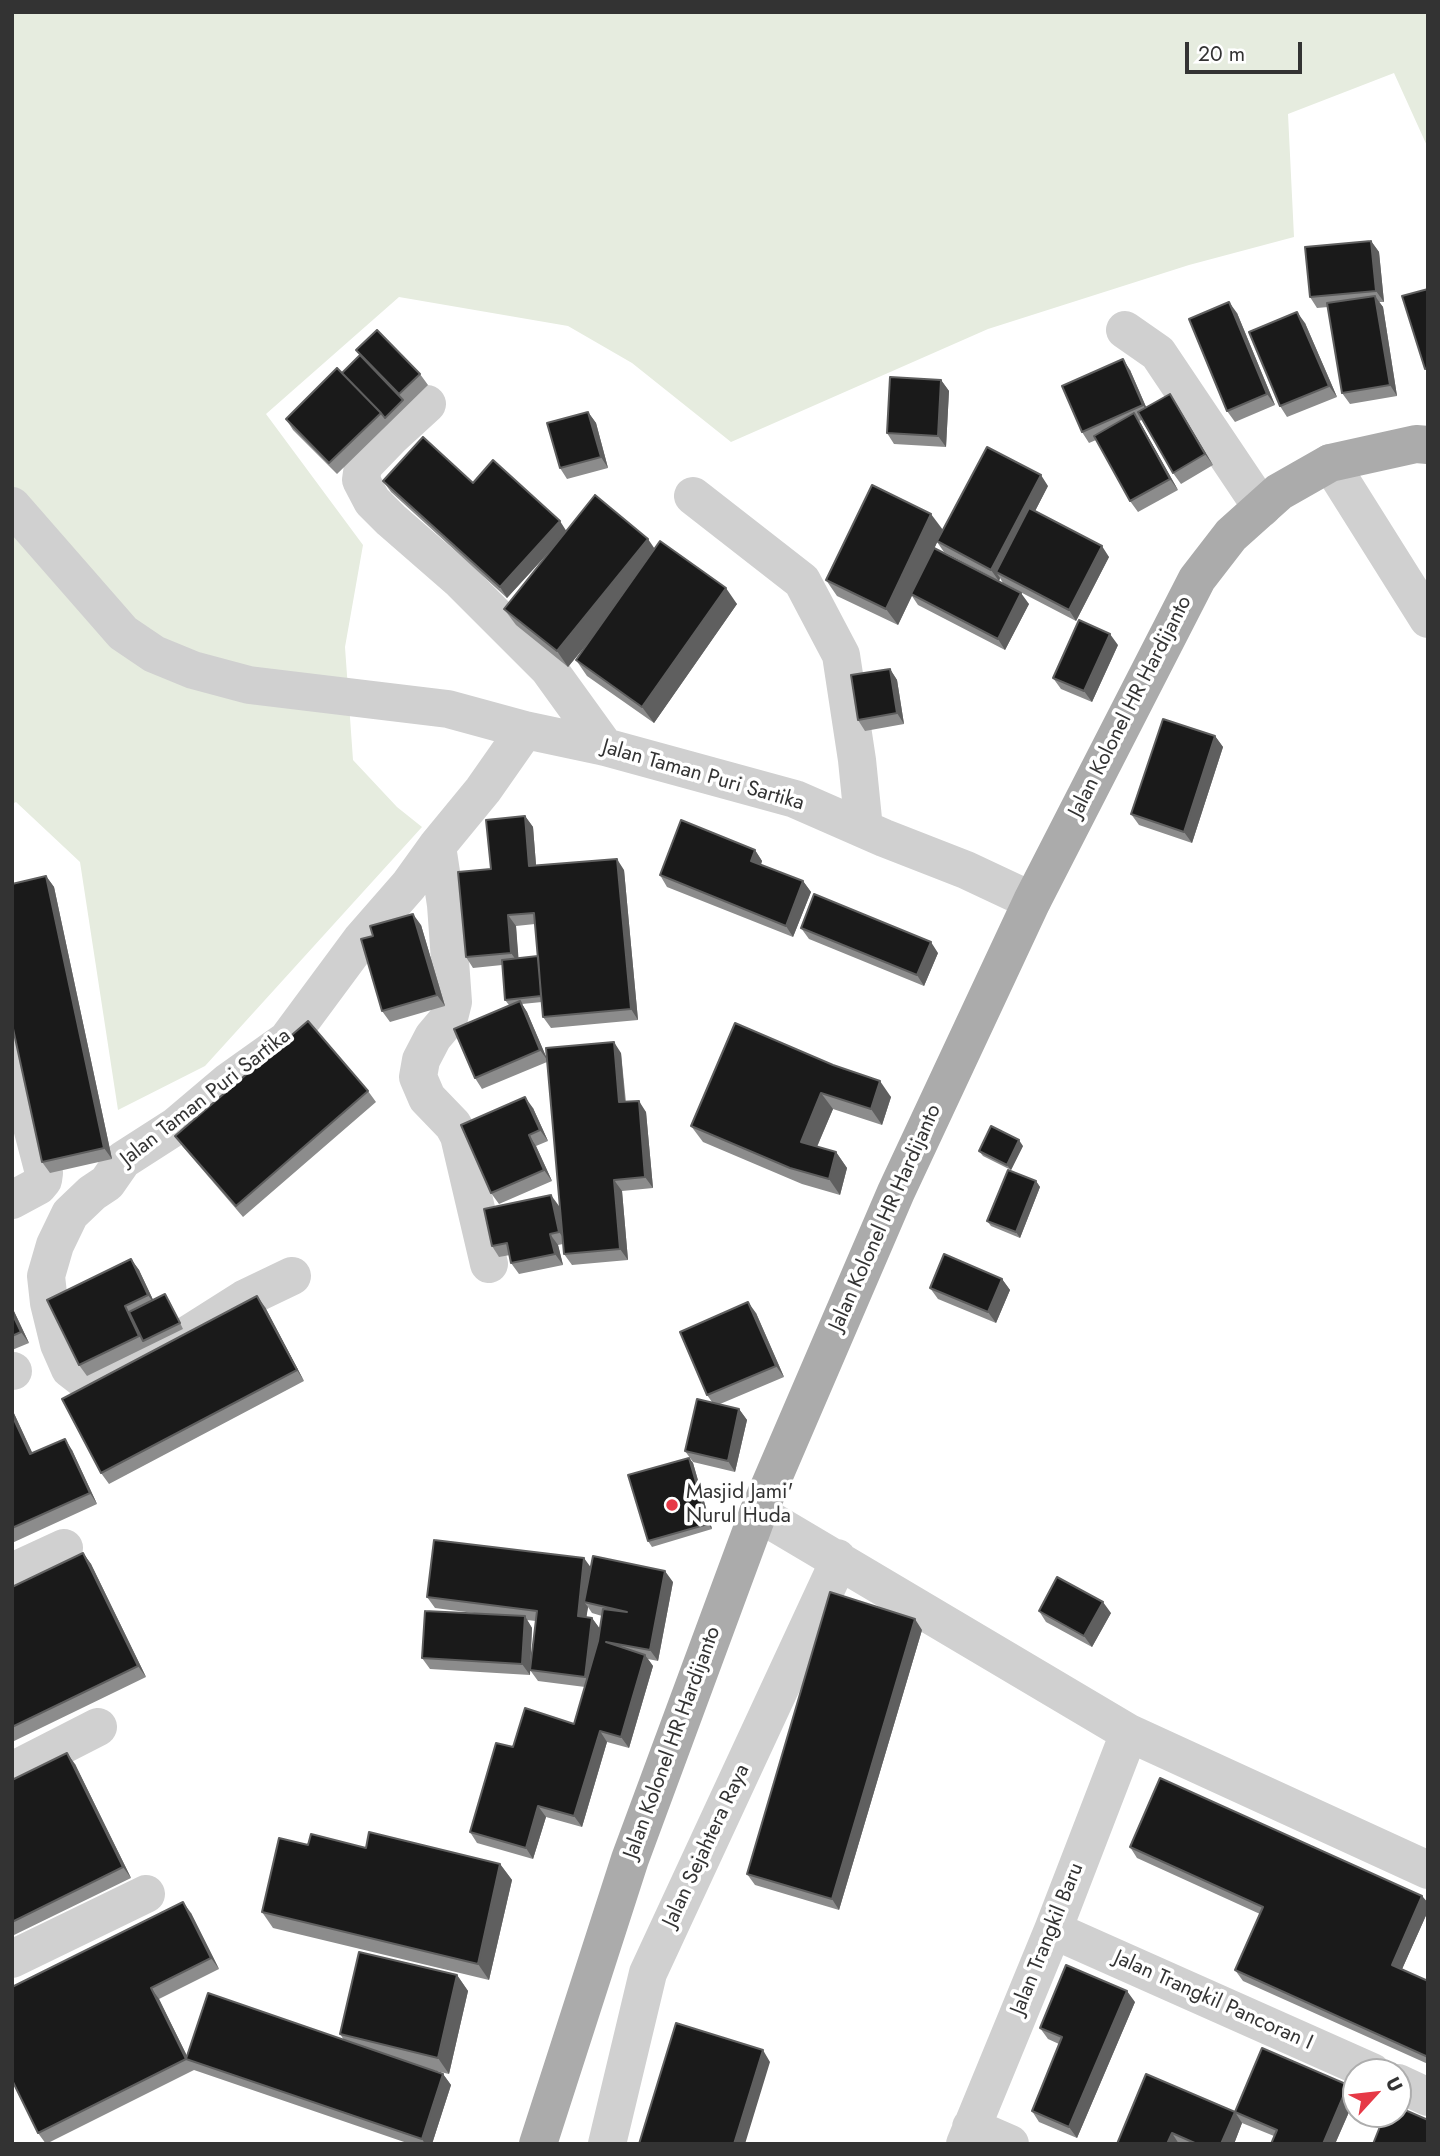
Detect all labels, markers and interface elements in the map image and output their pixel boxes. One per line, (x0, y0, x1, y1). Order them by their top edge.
scale bar (1188, 28, 1305, 72)
text: 20 m (1198, 39, 1245, 69)
street label: Jalan Kolonel HR Hardijanto (1064, 592, 1198, 822)
street label: Jalan Taman Puri Sartika (599, 735, 807, 817)
street label: Jalan Taman Puri Sartika (116, 1024, 296, 1172)
street label: Jalan Kolonel HR Hardijanto (825, 1101, 947, 1335)
place label: Masjid Jami' Nurul Huda (686, 1480, 794, 1530)
marker: Masjid Jami' Nurul Huda (664, 1497, 680, 1513)
street label: Jalan Kolonel HR Hardijanto (619, 1624, 727, 1862)
street label: Jalan Sejahtera Raya (658, 1761, 756, 1931)
street label: Jalan Trangkil Baru (1006, 1859, 1090, 2019)
street label: Jalan Trangkil Pancoran I (1110, 1946, 1316, 2056)
north arrow (1342, 2058, 1412, 2128)
text: U (1379, 2072, 1409, 2096)

